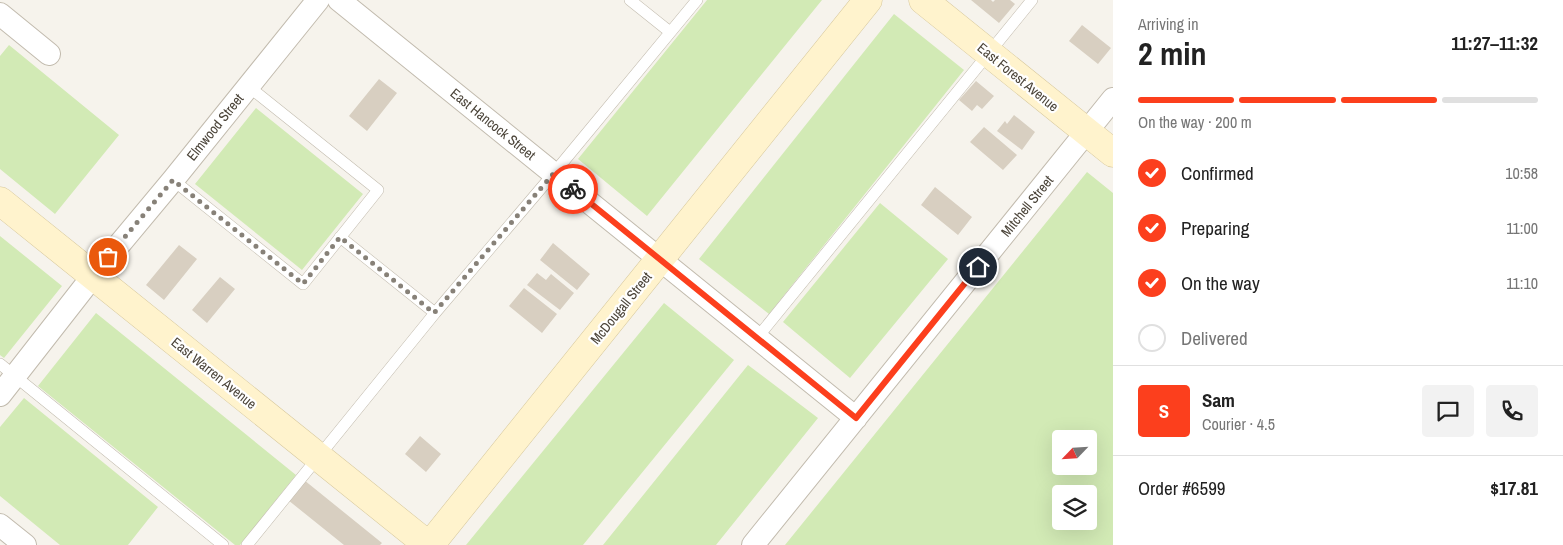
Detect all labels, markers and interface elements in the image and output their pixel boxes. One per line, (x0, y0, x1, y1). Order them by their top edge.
text: Arriving in (1138, 13, 1199, 35)
text: 11:27–11:32 (1451, 30, 1538, 56)
text: 2 min (1138, 32, 1207, 75)
street label: East Forest Avenue (974, 39, 1062, 115)
street label: East Hancock Street (447, 84, 539, 164)
street label: Elmwood Street (183, 90, 247, 164)
text: On the way · 200 m (1138, 111, 1252, 133)
icon: check (1138, 159, 1166, 187)
text: Confirmed (1181, 160, 1254, 186)
text: 10:58 (1505, 162, 1538, 184)
courier (548, 164, 598, 214)
street label: Mitchell Street (997, 172, 1057, 240)
icon: bike (559, 175, 587, 203)
icon: check (1138, 214, 1166, 242)
text: Preparing (1181, 215, 1249, 241)
text: 11:00 (1506, 217, 1538, 239)
pin (87, 236, 129, 278)
icon: bag (94, 243, 122, 271)
pin (957, 246, 999, 288)
icon: home (964, 253, 992, 281)
street label: McDougall Street (586, 268, 656, 348)
icon: check (1138, 269, 1166, 297)
text: On the way (1181, 270, 1260, 296)
text: 11:10 (1506, 272, 1538, 294)
text: Delivered (1181, 325, 1248, 351)
street label: East Warren Avenue (168, 333, 260, 413)
button: chat (1422, 385, 1474, 437)
button: phone (1486, 385, 1538, 437)
text: Sam (1202, 387, 1235, 413)
text: S (1159, 398, 1169, 424)
text: Courier · 4.5 (1202, 413, 1275, 435)
north arrow (1052, 430, 1098, 475)
map controls (1052, 430, 1097, 530)
text: Order #6599 (1138, 475, 1225, 501)
text: $17.81 (1490, 475, 1538, 501)
button: layers (1052, 485, 1097, 530)

